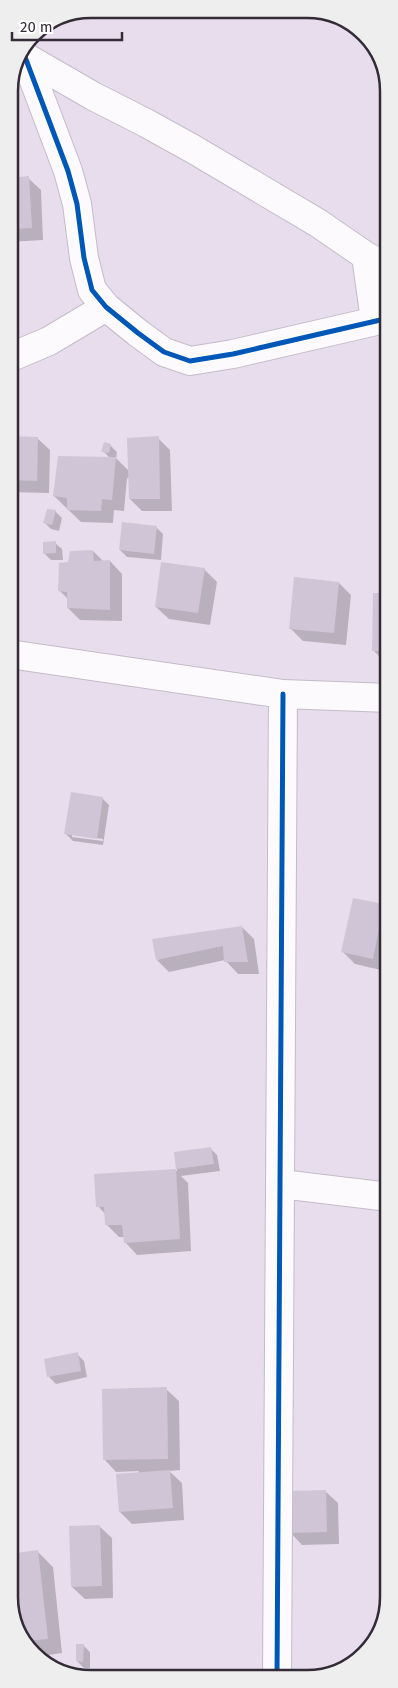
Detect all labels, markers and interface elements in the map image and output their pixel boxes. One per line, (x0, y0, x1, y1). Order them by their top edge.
scale bar (12, 10, 122, 42)
text: 20 m (20, 18, 53, 36)

